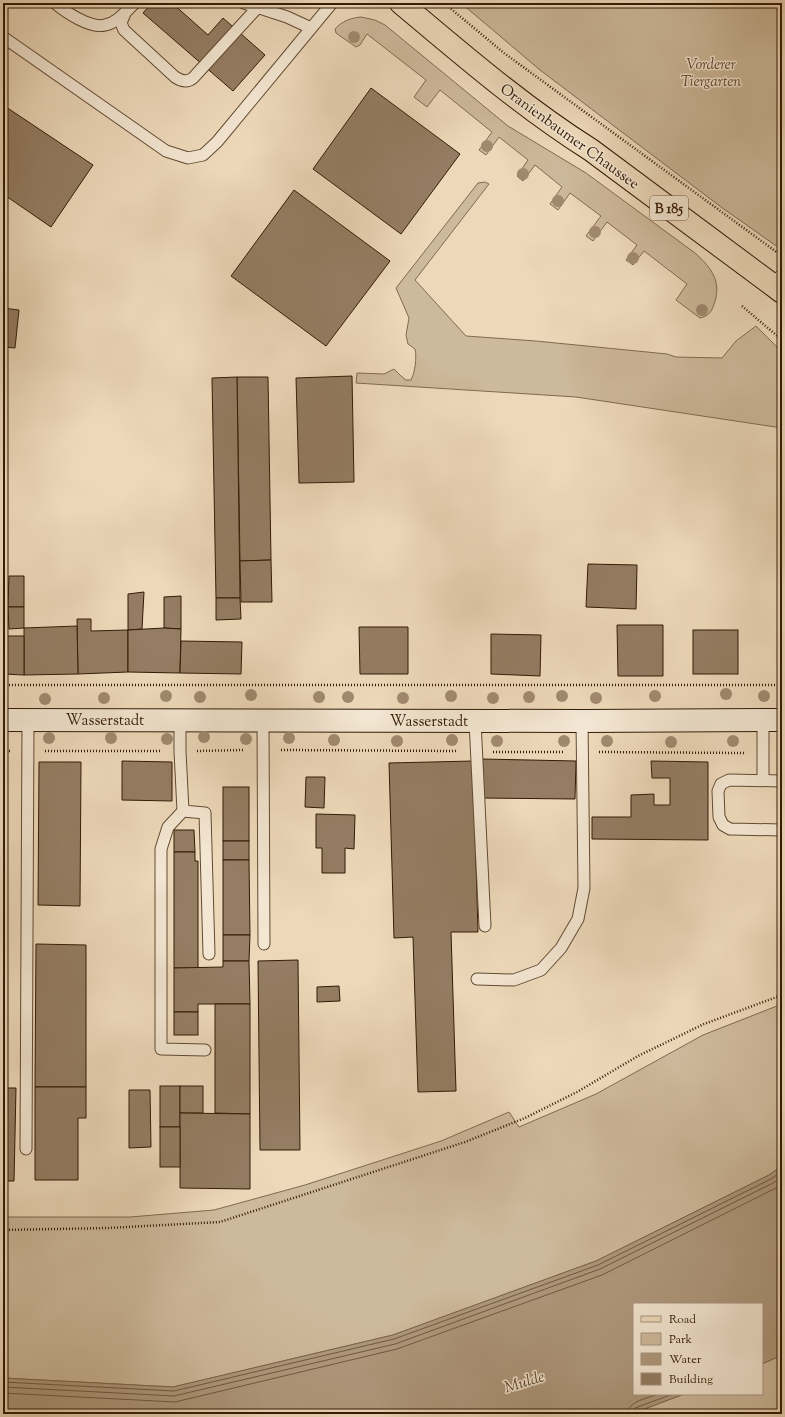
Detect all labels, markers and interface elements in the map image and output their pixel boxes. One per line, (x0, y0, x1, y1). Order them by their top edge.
park label: Vorderer Tiergarten (681, 55, 741, 93)
street label: Oranienbaumer Chaussee (495, 79, 643, 195)
road number: B 185 (650, 196, 688, 220)
street label: Wasserstadt (66, 711, 144, 732)
street label: Wasserstadt (390, 712, 468, 733)
legend (633, 1303, 763, 1395)
text: Road (669, 1311, 696, 1329)
text: Park (669, 1331, 692, 1349)
text: Water (669, 1351, 702, 1369)
water label: Mulde (502, 1366, 548, 1400)
text: Building (669, 1371, 713, 1389)

